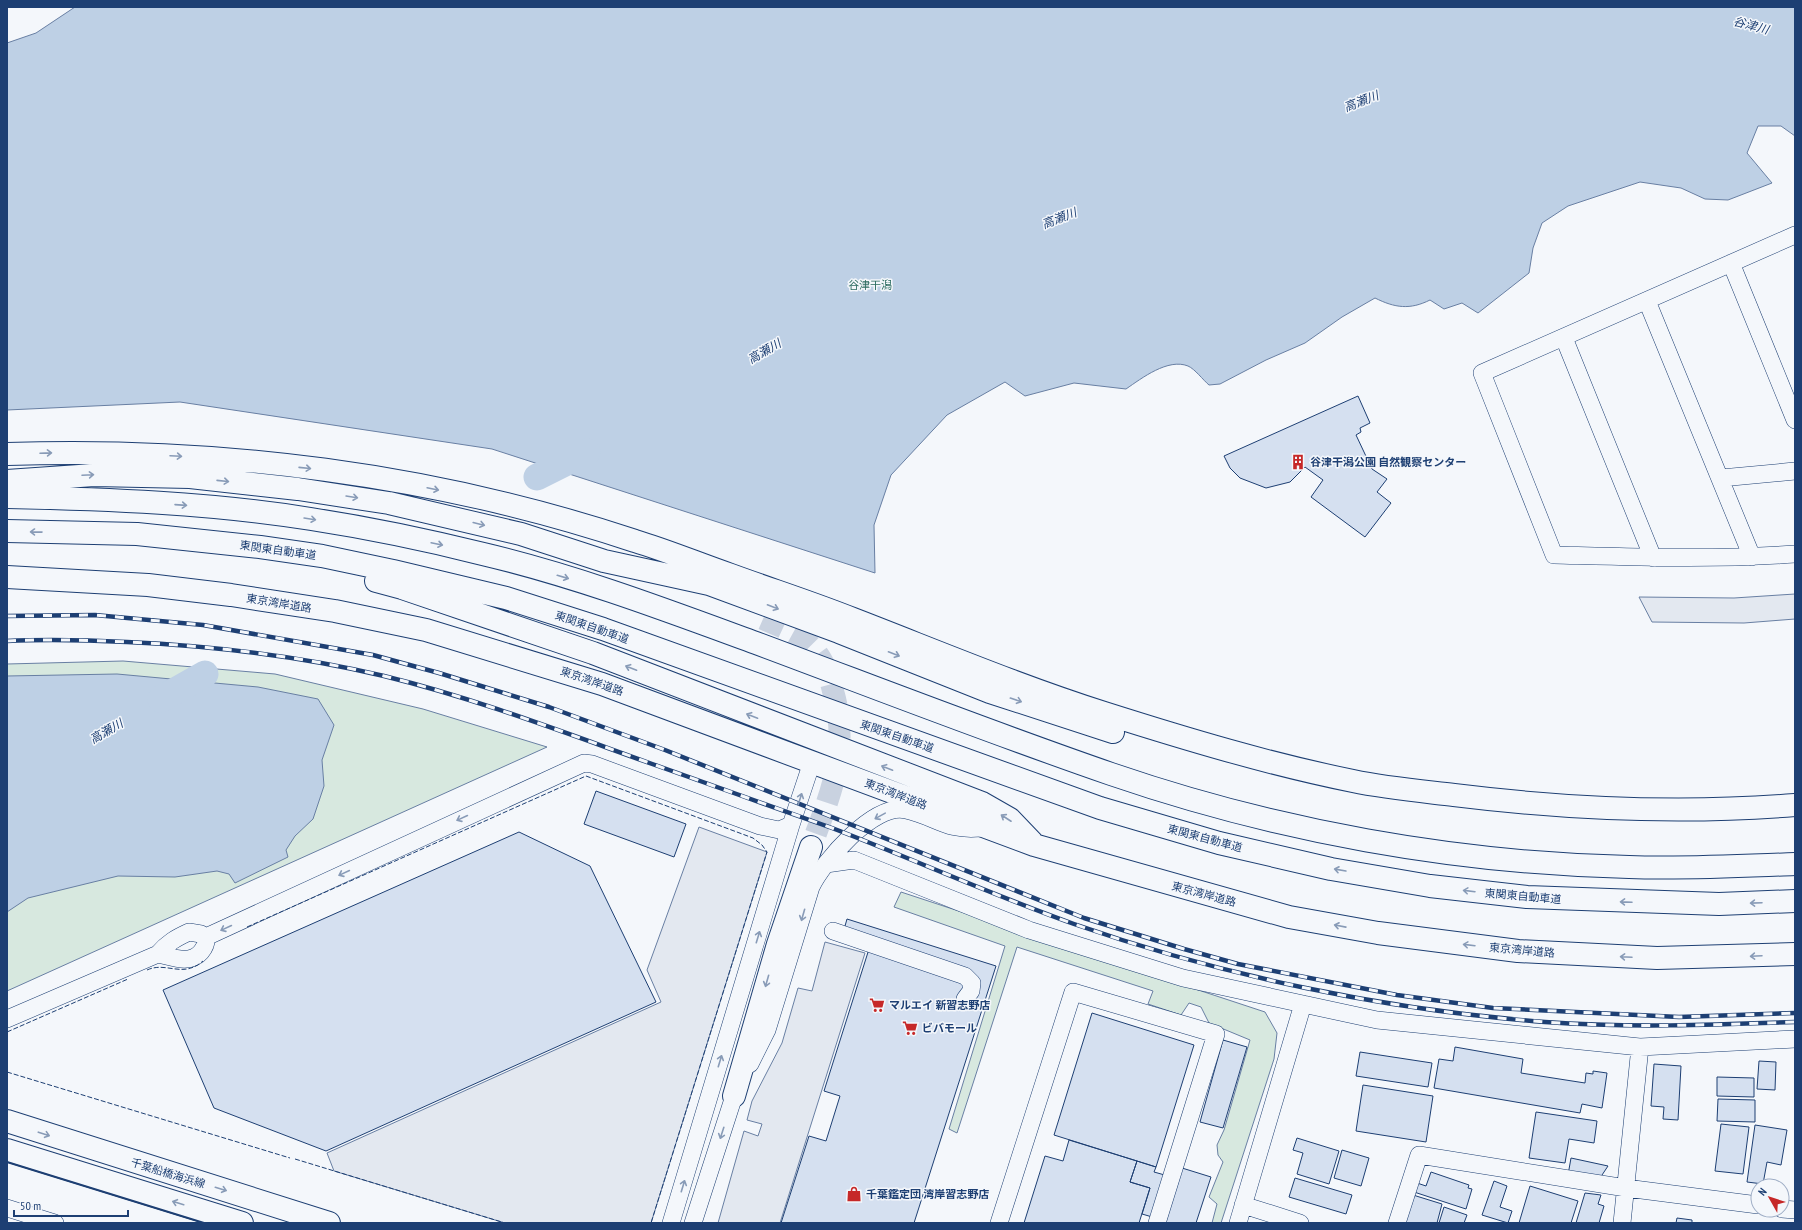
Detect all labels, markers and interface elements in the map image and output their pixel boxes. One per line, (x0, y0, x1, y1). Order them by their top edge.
water label: 谷津川 (1732, 13, 1772, 37)
water label: 高瀬川 (1342, 87, 1382, 114)
water label: 高瀬川 (1040, 204, 1080, 231)
park label: 谷津干潟 (848, 278, 892, 292)
water label: 高瀬川 (745, 335, 785, 366)
one-way arrow (39, 449, 52, 456)
one-way arrow (169, 452, 182, 460)
building icon: 谷津干潟公園 自然観察センター (1289, 453, 1307, 471)
place label: 谷津干潟公園 自然観察センター (1310, 455, 1466, 469)
one-way arrow (298, 464, 311, 471)
one-way arrow (81, 471, 94, 479)
one-way arrow (216, 477, 229, 484)
one-way arrow (427, 485, 440, 493)
one-way arrow (345, 493, 358, 501)
one-way arrow (174, 502, 187, 509)
one-way arrow (303, 515, 316, 523)
one-way arrow (473, 521, 486, 529)
one-way arrow (30, 528, 43, 535)
street label: 東関東自動車道 (239, 538, 317, 562)
one-way arrow (430, 541, 443, 549)
one-way arrow (556, 574, 569, 581)
street label: 東京湾岸道路 (245, 591, 313, 615)
one-way arrow (766, 604, 778, 612)
street label: 東関東自動車道 (553, 608, 631, 646)
one-way arrow (888, 651, 900, 659)
street label: 東京湾岸道路 (559, 664, 625, 698)
one-way arrow (626, 664, 638, 672)
one-way arrow (1009, 697, 1021, 705)
one-way arrow (747, 711, 759, 719)
water label: 高瀬川 (87, 715, 127, 746)
street label: 東関東自動車道 (858, 717, 936, 755)
one-way arrow (881, 763, 893, 771)
street label: 東京湾岸道路 (863, 776, 929, 812)
one-way arrow (796, 793, 804, 805)
one-way arrow (874, 812, 886, 820)
one-way arrow (1000, 813, 1012, 821)
one-way arrow (457, 815, 469, 822)
street label: 東関東自動車道 (1166, 821, 1244, 855)
one-way arrow (1334, 866, 1347, 874)
one-way arrow (339, 870, 351, 877)
street label: 東京湾岸道路 (1170, 879, 1238, 909)
street label: 東関東自動車道 (1484, 886, 1562, 906)
one-way arrow (1463, 887, 1476, 895)
one-way arrow (1620, 898, 1633, 906)
one-way arrow (1750, 899, 1763, 906)
one-way arrow (799, 908, 806, 921)
one-way arrow (1334, 922, 1347, 930)
one-way arrow (221, 925, 233, 932)
one-way arrow (755, 930, 762, 943)
street label: 東京湾岸道路 (1489, 940, 1555, 960)
one-way arrow (1463, 941, 1476, 949)
one-way arrow (1750, 952, 1763, 960)
one-way arrow (1620, 953, 1633, 960)
one-way arrow (763, 975, 770, 988)
supermarket icon: マルエイ 新習志野店 (868, 996, 886, 1014)
place label: マルエイ 新習志野店 (889, 998, 990, 1012)
supermarket icon: ビバモール (901, 1019, 919, 1037)
place label: ビバモール (922, 1021, 977, 1035)
one-way arrow (717, 1055, 724, 1068)
one-way arrow (718, 1127, 725, 1140)
one-way arrow (38, 1130, 50, 1138)
street label: 千葉船橋海浜線 (129, 1155, 207, 1191)
north arrow (1750, 1178, 1790, 1218)
one-way arrow (680, 1179, 687, 1192)
shop icon: 千葉鑑定団 湾岸習志野店 (845, 1185, 863, 1203)
text: N (1755, 1185, 1770, 1198)
one-way arrow (215, 1186, 228, 1193)
place label: 千葉鑑定団 湾岸習志野店 (866, 1187, 989, 1201)
scale bar (14, 1192, 128, 1218)
text: 50 m (20, 1198, 41, 1213)
one-way arrow (171, 1199, 184, 1206)

